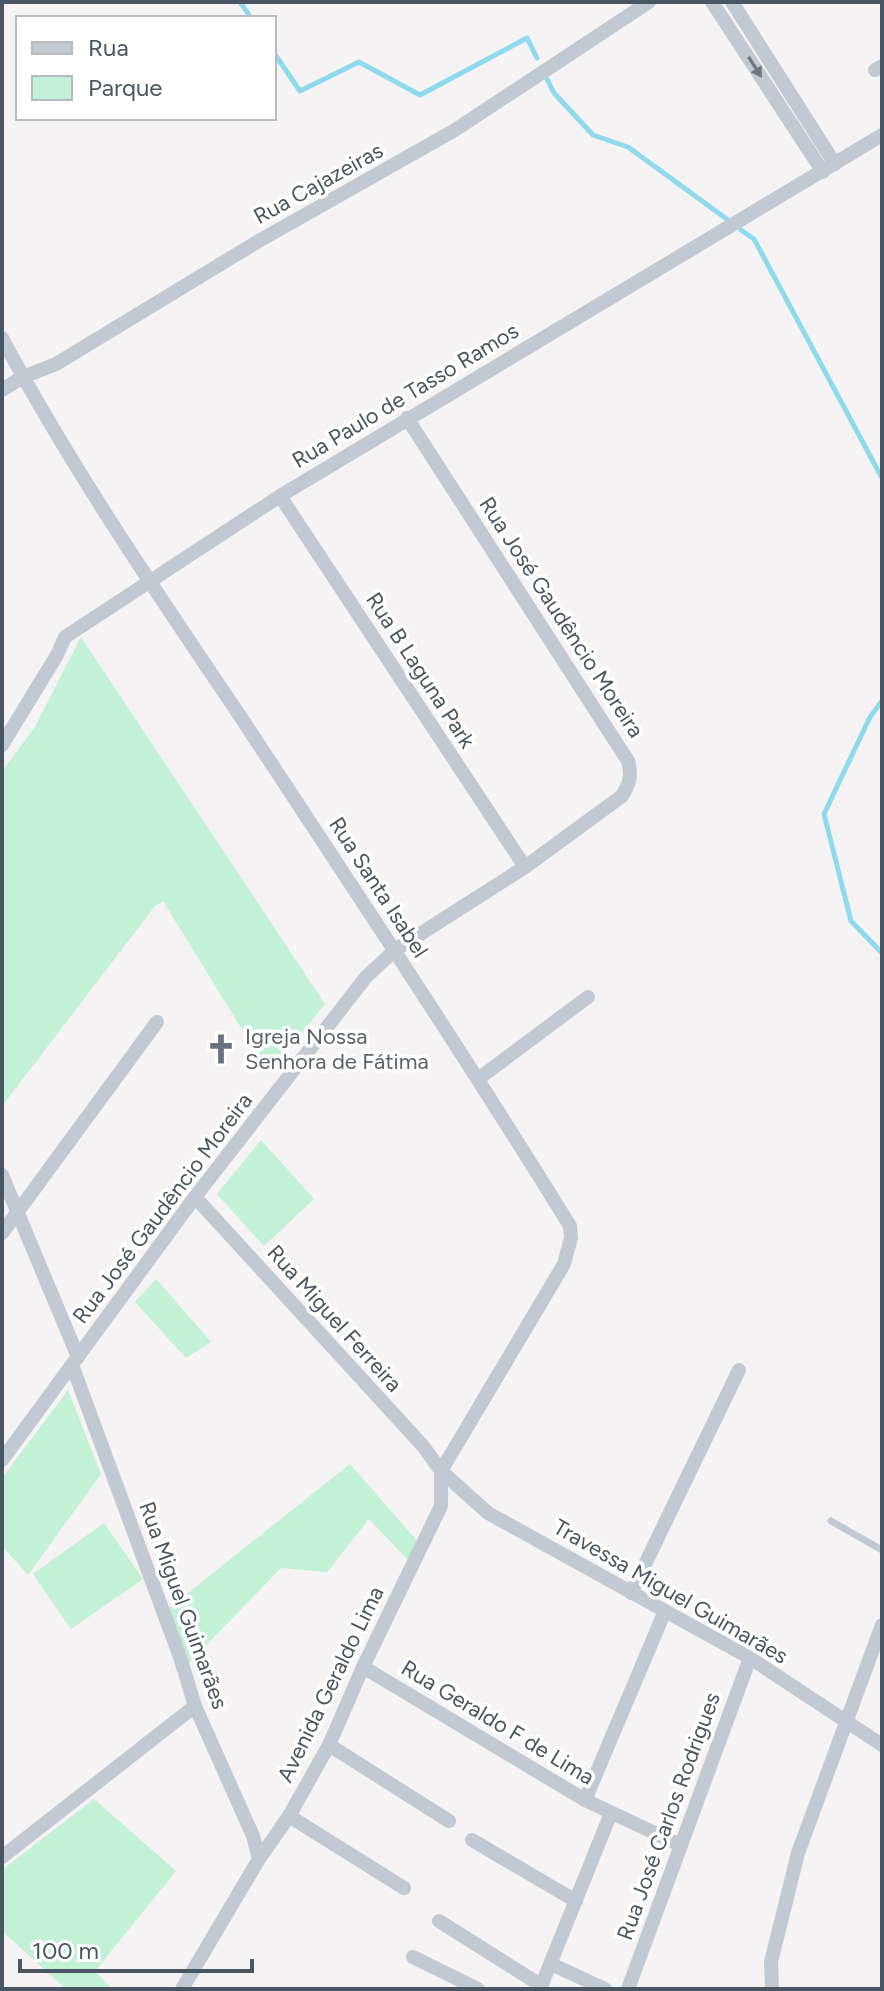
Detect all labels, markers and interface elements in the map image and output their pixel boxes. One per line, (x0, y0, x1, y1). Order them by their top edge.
legend (16, 16, 276, 120)
text: Rua (88, 33, 129, 62)
one-way arrow (747, 57, 762, 78)
text: Parque (88, 73, 162, 102)
street label: Rua Cajazeiras (249, 137, 388, 230)
street label: Rua Paulo de Tasso Ramos (287, 317, 523, 474)
street label: Rua José Gaudêncio Moreira (474, 492, 650, 743)
street label: Rua B Laguna Park (360, 587, 481, 753)
street label: Rua Santa Isabel (323, 812, 434, 962)
place label: Igreja Nossa Senhora de Fátima (245, 1023, 429, 1075)
church icon: Igreja Nossa Senhora de Fátima (204, 1032, 238, 1066)
street label: Rua José Gaudêncio Moreira (67, 1088, 258, 1329)
street label: Rua Miguel Ferreira (262, 1239, 408, 1397)
street label: Rua Miguel Guimarães (133, 1498, 234, 1713)
street label: Travessa Miguel Guimarães (549, 1513, 793, 1670)
street label: Avenida Geraldo Lima (271, 1582, 390, 1787)
street label: Rua Geraldo F de Lima (396, 1654, 599, 1791)
street label: Rua José Carlos Rodrigues (611, 1689, 726, 1944)
scale bar (20, 1923, 252, 1973)
text: 100 m (32, 1936, 99, 1965)

